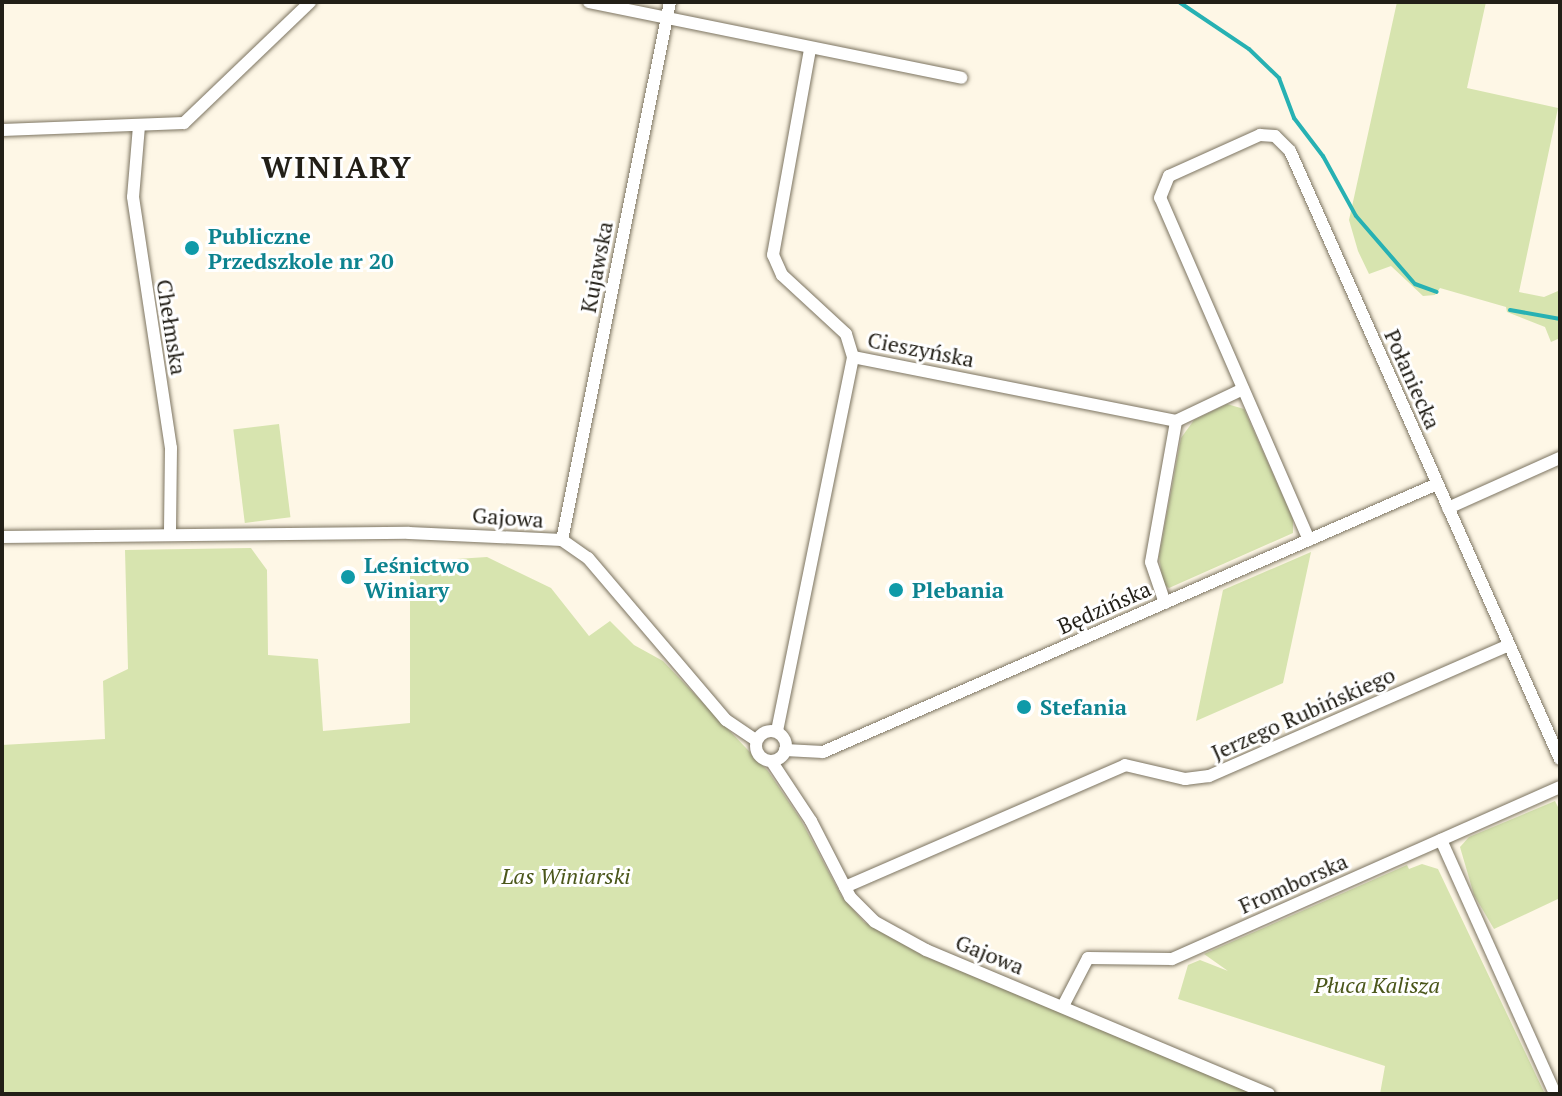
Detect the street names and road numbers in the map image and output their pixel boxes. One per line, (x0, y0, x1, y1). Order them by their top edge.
street label: Kujawska (574, 219, 618, 315)
street label: Chełmska (151, 277, 193, 377)
street label: Połaniecka (1379, 325, 1447, 433)
street label: Cieszyńska (865, 326, 977, 372)
street label: Gajowa (471, 501, 545, 533)
street label: Będzińska (1053, 575, 1155, 639)
street label: Jerzego Rubińskiego (1207, 661, 1399, 765)
street label: Fromborska (1235, 847, 1351, 919)
street label: Gajowa (952, 928, 1028, 980)

